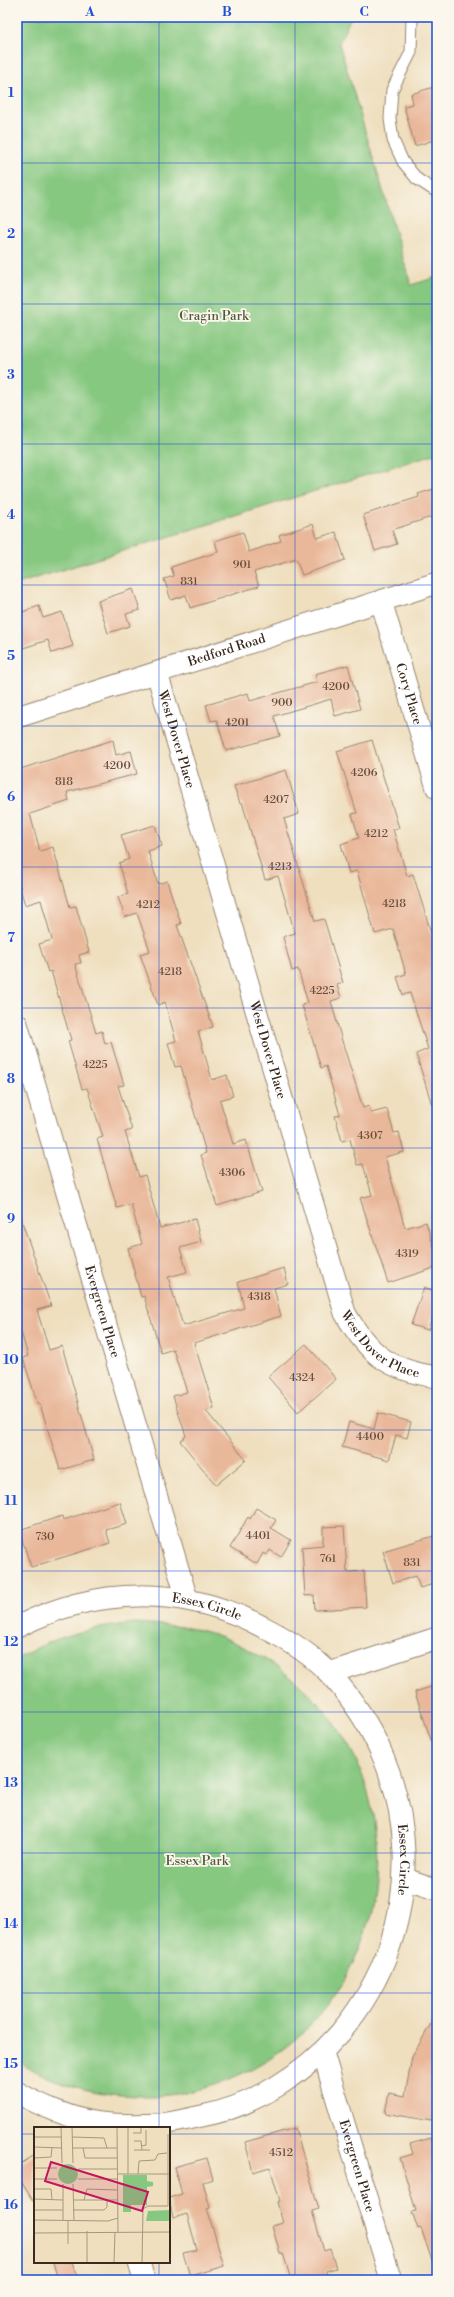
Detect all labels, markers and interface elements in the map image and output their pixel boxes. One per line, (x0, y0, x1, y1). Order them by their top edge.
text: A (84, 4, 95, 20)
text: B (222, 4, 232, 20)
text: C (359, 4, 369, 20)
text: 1 (8, 85, 15, 101)
text: 2 (7, 226, 15, 242)
park label: Cragin Park (179, 308, 250, 324)
text: 3 (7, 367, 15, 383)
text: 4 (7, 507, 16, 523)
house number: 901 (233, 558, 251, 572)
house number: 831 (180, 575, 198, 589)
street label: Bedford Road (185, 630, 268, 670)
text: 5 (7, 648, 15, 664)
street label: Cory Place (392, 661, 426, 727)
house number: 4200 (322, 680, 350, 694)
street label: West Dover Place (154, 687, 199, 791)
house number: 900 (271, 696, 293, 710)
house number: 4201 (225, 716, 250, 730)
house number: 4200 (103, 759, 131, 773)
house number: 4206 (351, 766, 378, 780)
house number: 818 (55, 775, 73, 789)
text: 6 (7, 789, 15, 805)
house number: 4207 (263, 793, 289, 807)
house number: 4212 (364, 827, 388, 841)
house number: 4213 (268, 860, 292, 874)
house number: 4218 (382, 897, 406, 911)
house number: 4212 (136, 898, 160, 912)
text: 7 (7, 930, 15, 946)
house number: 4218 (158, 965, 182, 979)
house number: 4225 (309, 984, 335, 998)
street label: West Dover Place (246, 998, 290, 1101)
house number: 4225 (82, 1058, 108, 1072)
text: 8 (7, 1071, 15, 1087)
house number: 4307 (357, 1129, 383, 1143)
house number: 4306 (219, 1166, 246, 1180)
text: 9 (7, 1211, 15, 1227)
house number: 4319 (395, 1247, 419, 1261)
street label: Evergreen Place (81, 1264, 123, 1360)
house number: 4318 (247, 1290, 271, 1304)
street label: West Dover Place (337, 1307, 422, 1382)
text: 10 (3, 1352, 19, 1368)
house number: 4324 (289, 1371, 315, 1385)
house number: 4400 (356, 1430, 384, 1444)
text: 11 (5, 1493, 18, 1509)
house number: 4401 (246, 1529, 271, 1543)
house number: 730 (36, 1530, 54, 1544)
house number: 761 (320, 1552, 336, 1566)
house number: 831 (403, 1556, 421, 1570)
street label: Essex Circle (171, 1590, 244, 1624)
text: 12 (4, 1634, 18, 1650)
text: 13 (4, 1775, 18, 1791)
street label: Essex Circle (394, 1823, 412, 1897)
park label: Essex Park (165, 1853, 230, 1869)
text: 14 (4, 1916, 18, 1932)
text: 15 (4, 2056, 18, 2072)
street label: Evergreen Place (335, 2118, 378, 2215)
inset map (34, 2127, 170, 2263)
house number: 4512 (269, 2146, 293, 2160)
text: 16 (4, 2197, 18, 2213)

